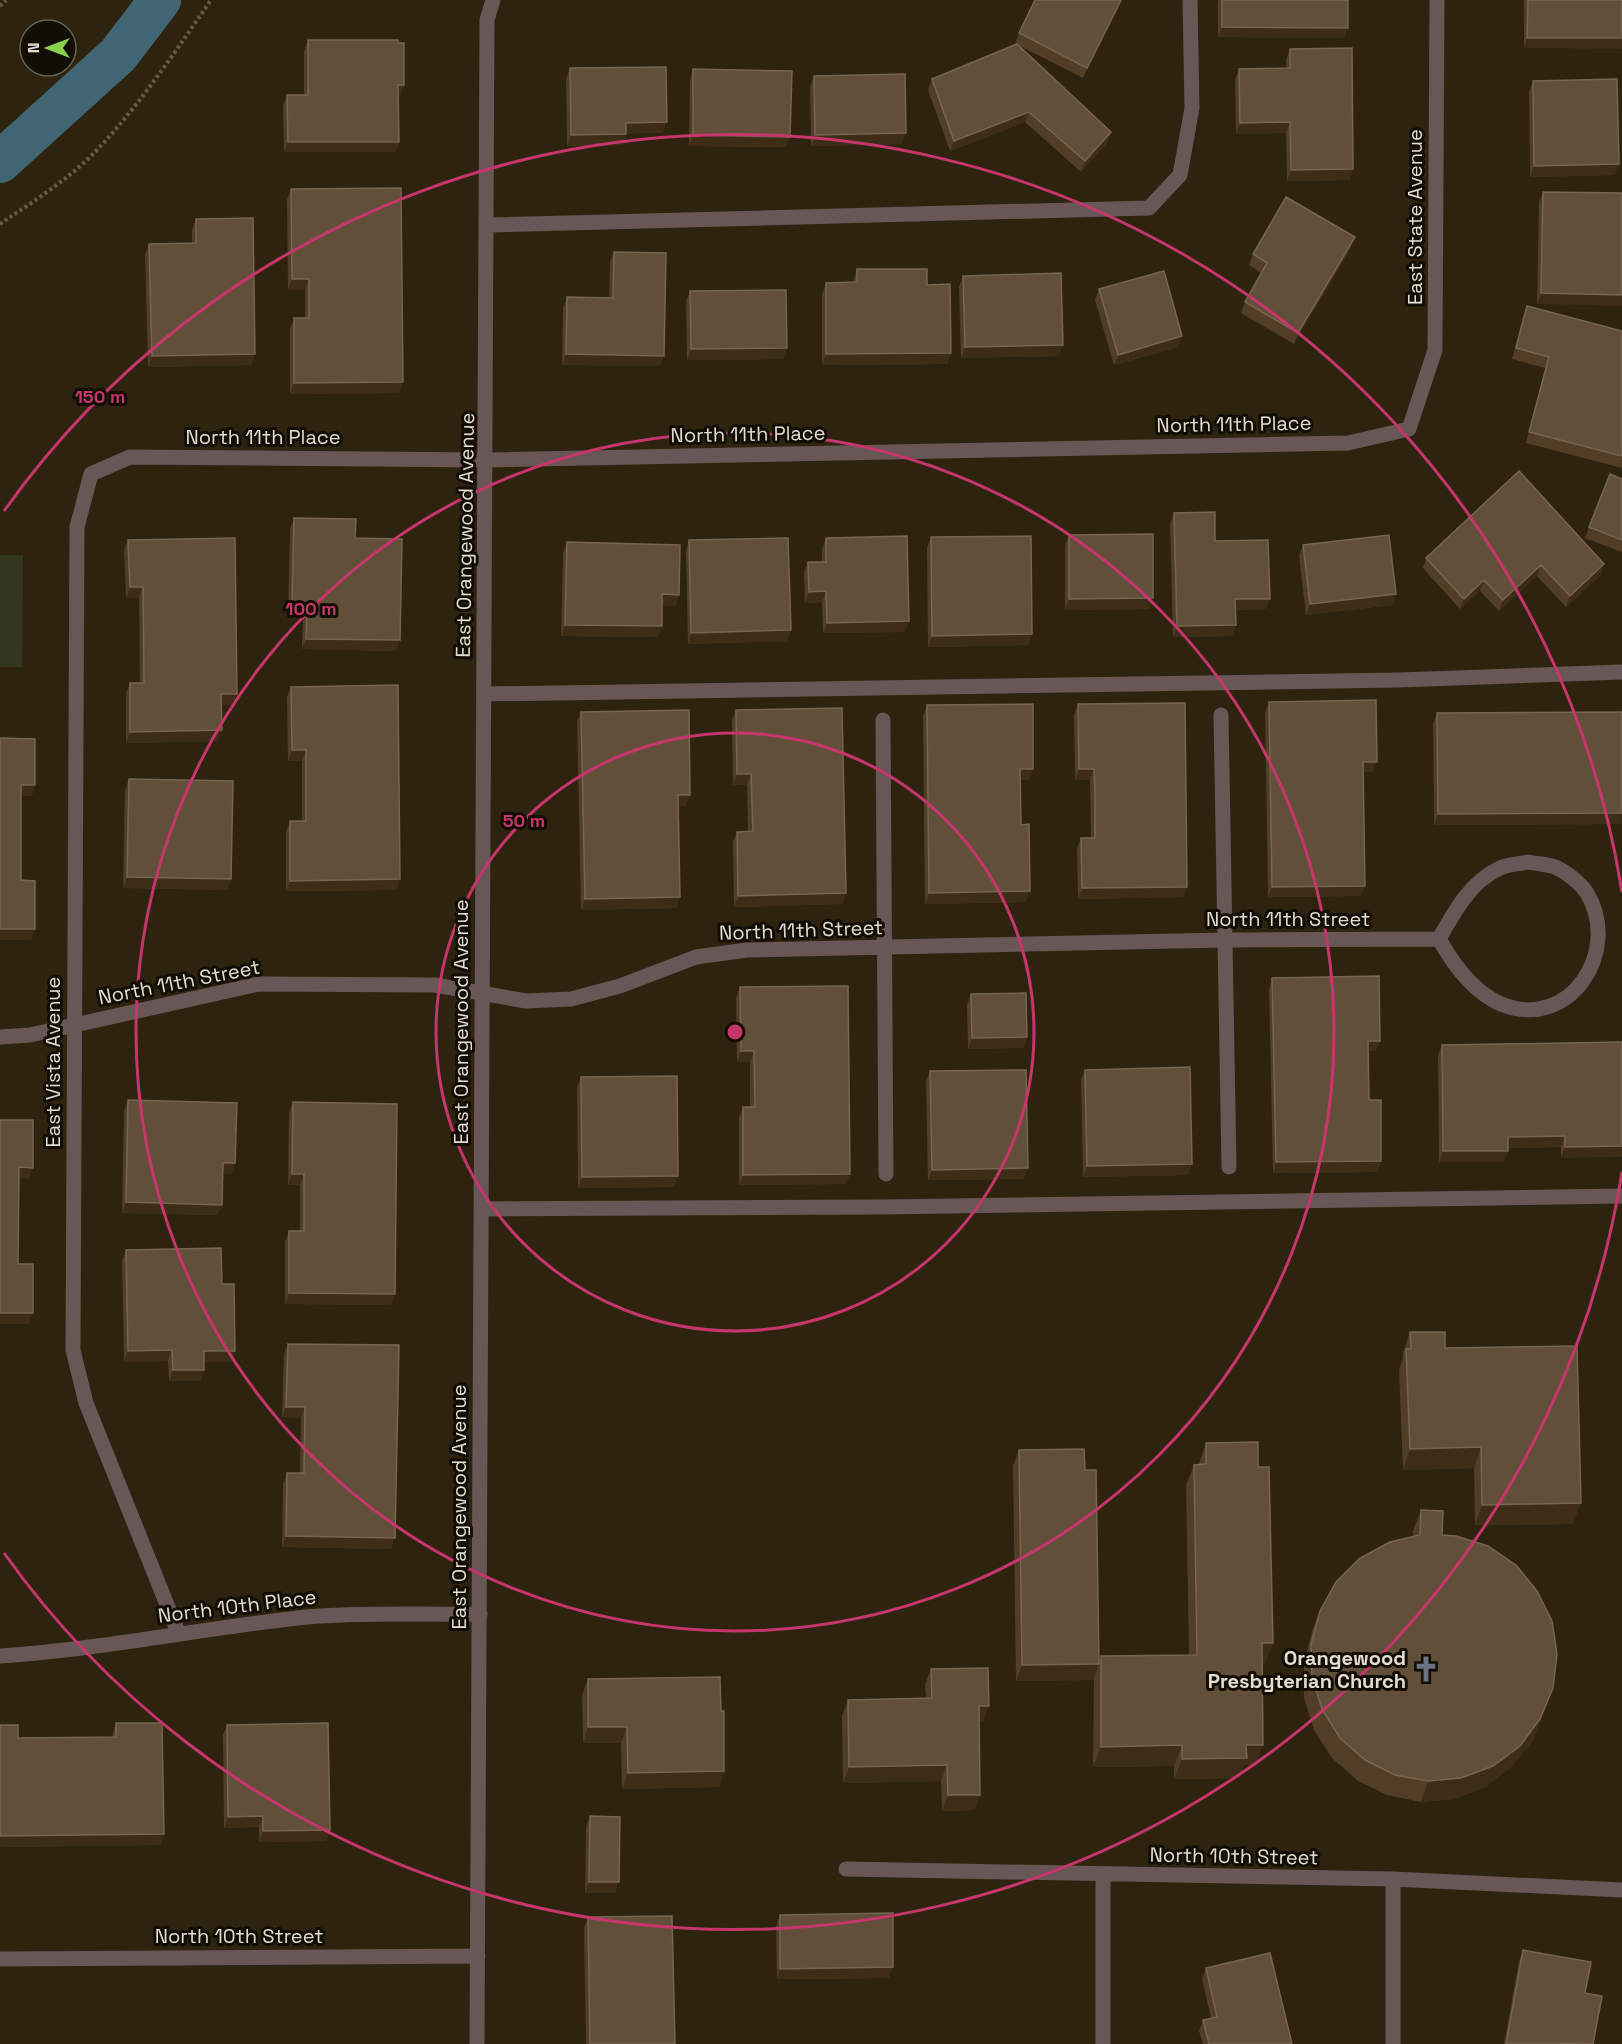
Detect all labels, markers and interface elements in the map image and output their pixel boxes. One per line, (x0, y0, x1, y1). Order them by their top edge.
north arrow (18, 18, 78, 78)
text: N (23, 43, 44, 53)
street label: East State Avenue (1402, 129, 1428, 305)
text: 150 m (75, 385, 125, 408)
street label: North 11th Place (1156, 410, 1312, 438)
street label: East Orangewood Avenue (450, 412, 480, 658)
street label: North 11th Place (670, 420, 826, 448)
street label: North 11th Place (185, 424, 341, 450)
text: 100 m (285, 597, 337, 620)
text: 50 m (503, 809, 545, 832)
street label: East Orangewood Avenue (448, 899, 474, 1145)
street label: North 11th Street (1206, 906, 1370, 932)
street label: North 11th Street (718, 914, 884, 946)
street label: North 11th Street (96, 954, 262, 1010)
street label: East Vista Avenue (40, 977, 66, 1147)
centre of rings (725, 1022, 745, 1042)
street label: East Orangewood Avenue (446, 1384, 472, 1630)
street label: North 10th Place (156, 1583, 318, 1629)
place label: Orangewood Presbyterian Church (1208, 1645, 1406, 1694)
church icon: Orangewood Presbyterian Church (1411, 1654, 1441, 1684)
street label: North 10th Street (1149, 1842, 1319, 1870)
street label: North 10th Street (155, 1923, 323, 1949)

